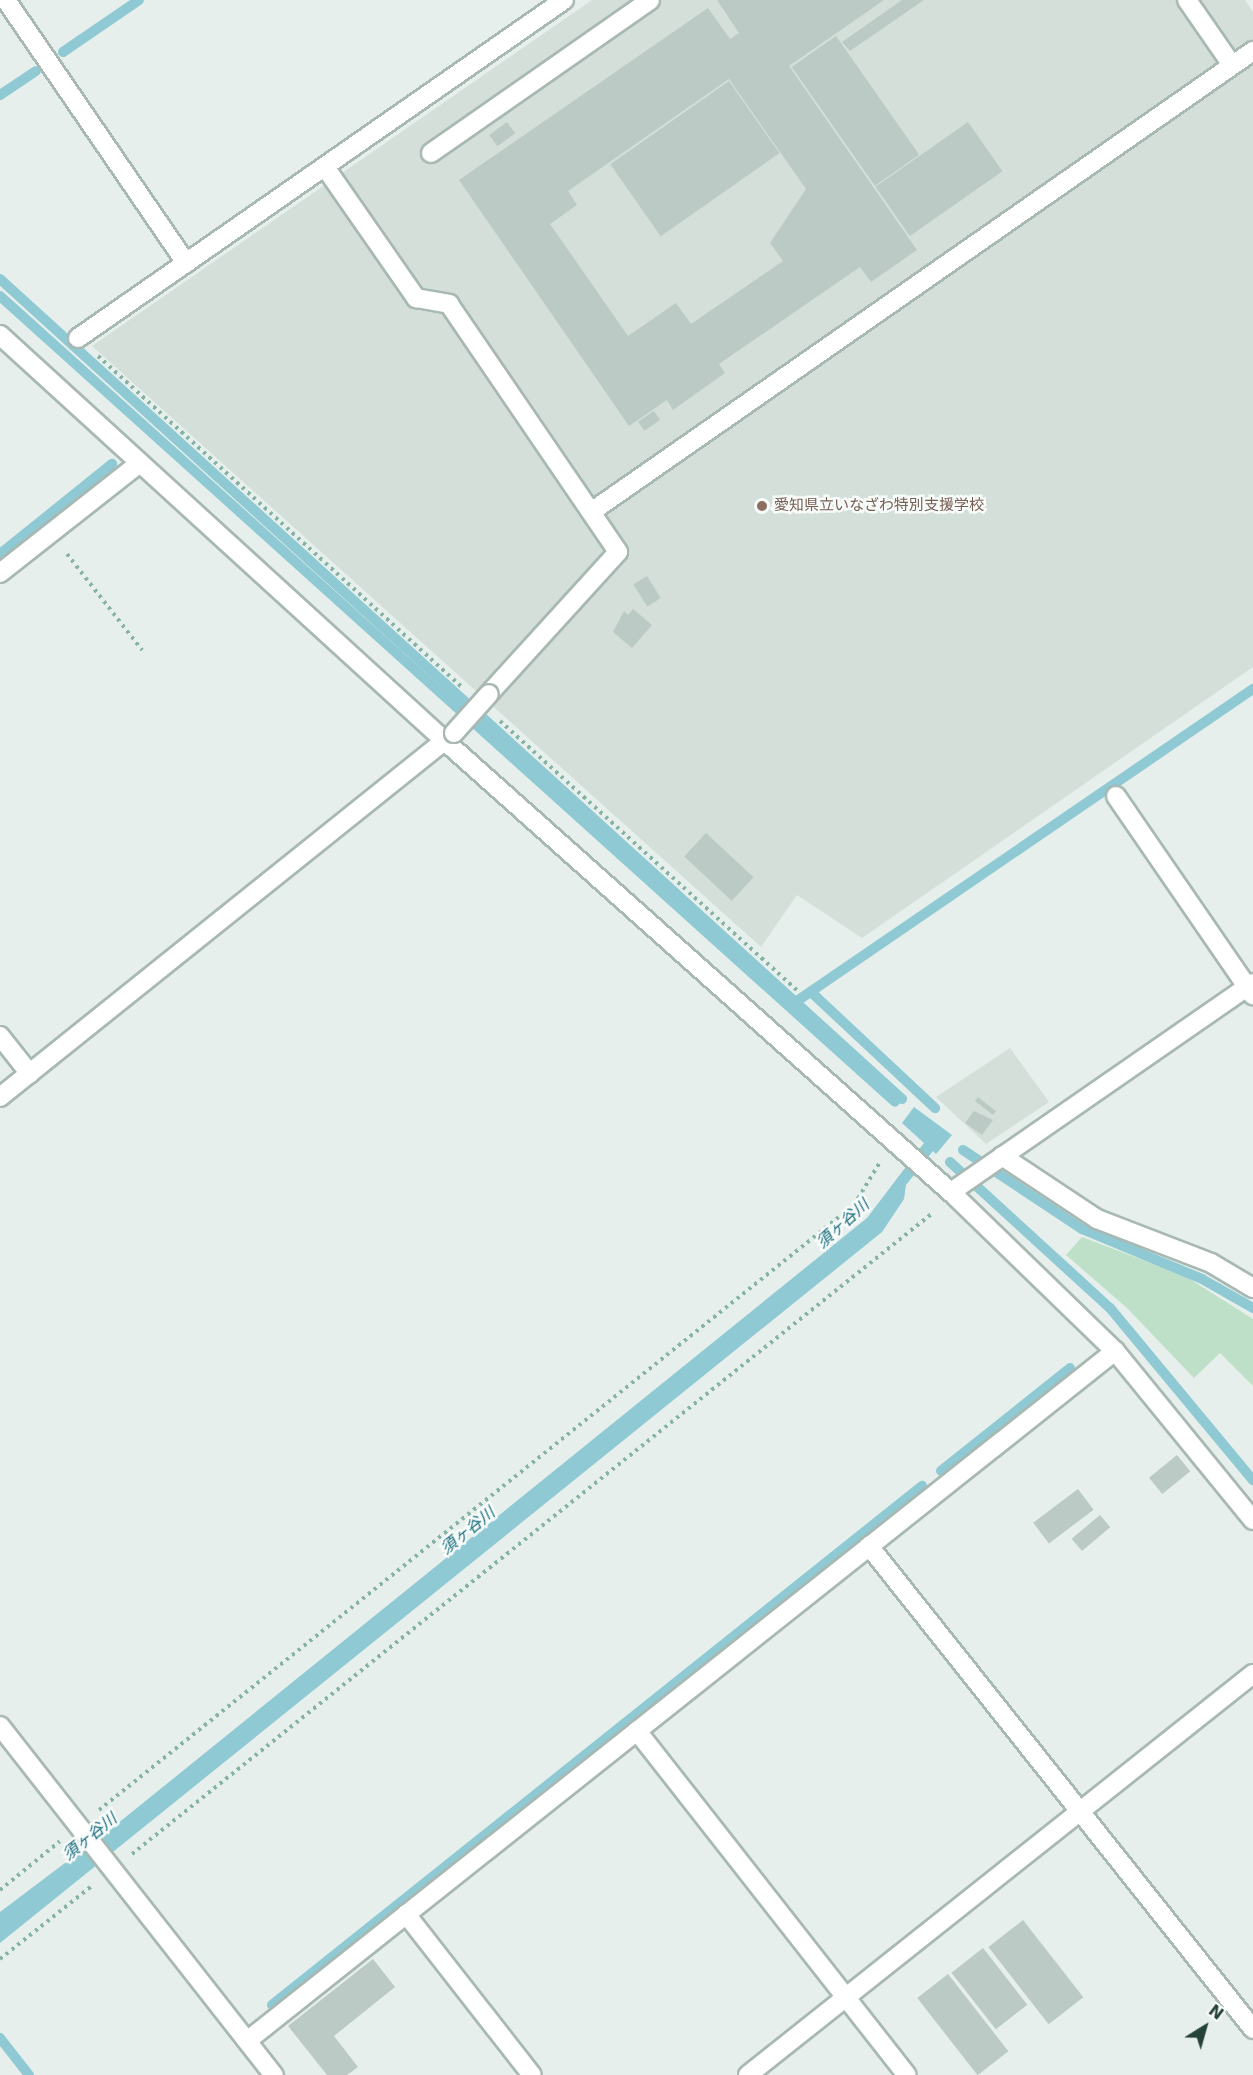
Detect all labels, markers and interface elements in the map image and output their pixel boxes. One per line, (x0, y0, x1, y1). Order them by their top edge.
place label: 愛知県立いなざわ特別支援学校 (774, 497, 984, 515)
marker: 愛知県立いなざわ特別支援学校 (755, 499, 769, 513)
water label: 須ヶ谷川 (813, 1195, 873, 1253)
water label: 須ヶ谷川 (437, 1503, 499, 1559)
water label: 須ヶ谷川 (59, 1809, 121, 1865)
north arrow (1175, 1997, 1235, 2057)
text: N (1205, 2001, 1227, 2024)

